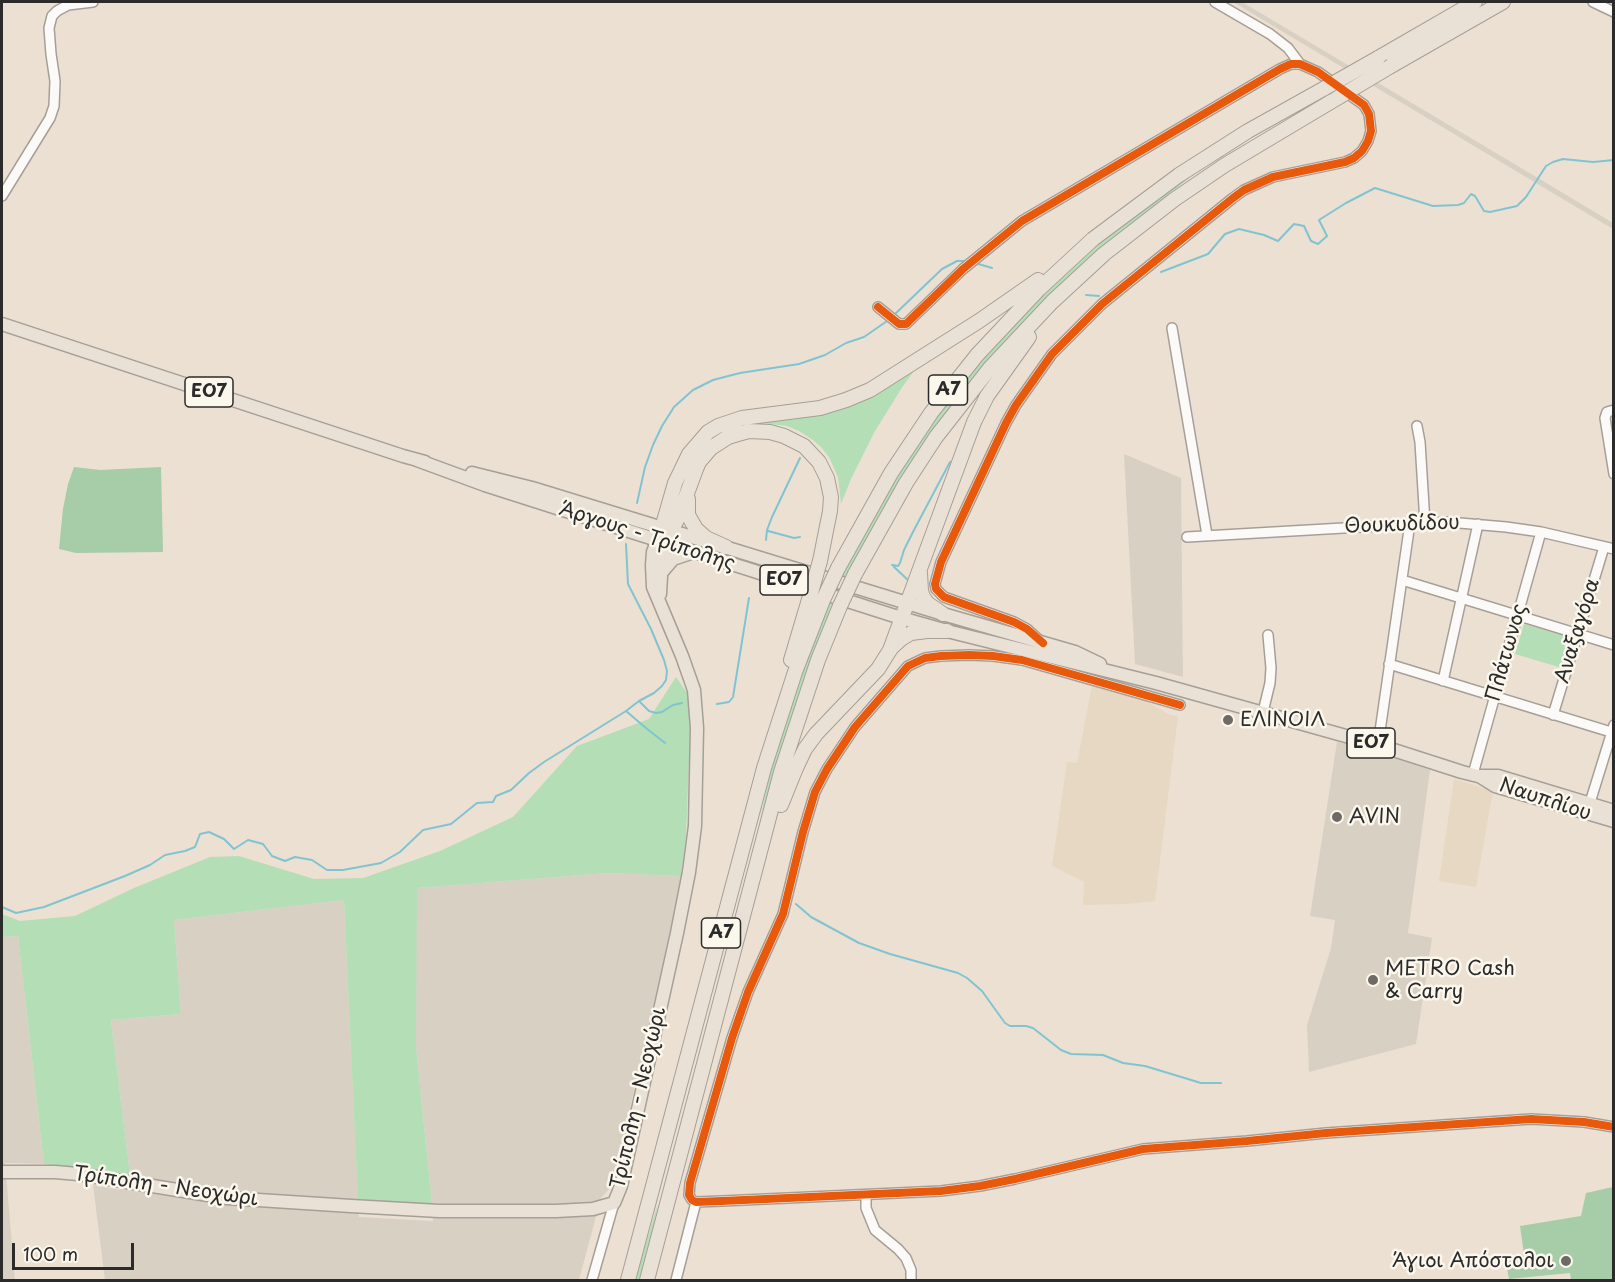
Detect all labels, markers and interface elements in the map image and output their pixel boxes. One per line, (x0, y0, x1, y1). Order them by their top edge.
road number: Α7 (928, 375, 968, 405)
road number: ΕΟ7 (185, 377, 233, 407)
street label: Άργους - Τρίπολης (556, 497, 738, 577)
street label: Θουκυδίδου (1344, 511, 1460, 539)
road number: ΕΟ7 (760, 565, 808, 595)
street label: Αναξαγόρα (1551, 576, 1605, 686)
street label: Πλάτωνος (1482, 601, 1532, 705)
place label: ΕΛΙΝΟΙΛ (1240, 708, 1325, 732)
marker: ΕΛΙΝΟΙΛ (1221, 713, 1235, 727)
road number: ΕΟ7 (1347, 728, 1395, 758)
street label: Ναυπλίου (1496, 774, 1594, 826)
place label: AVIN (1349, 805, 1400, 829)
marker: AVIN (1330, 810, 1344, 824)
road number: Α7 (702, 918, 740, 948)
place label: METRO Cash & Carry (1385, 957, 1515, 1004)
marker: METRO Cash & Carry (1366, 973, 1380, 987)
street label: Τρίπολη - Νεοχώρι (606, 1005, 672, 1191)
street label: Τρίπολη - Νεοχώρι (72, 1162, 260, 1212)
scale bar (15, 1231, 136, 1269)
text: 100 m (23, 1240, 78, 1267)
place label: Άγιοι Απόστολοι (1392, 1249, 1554, 1273)
marker: Άγιοι Απόστολοι (1559, 1254, 1573, 1268)

